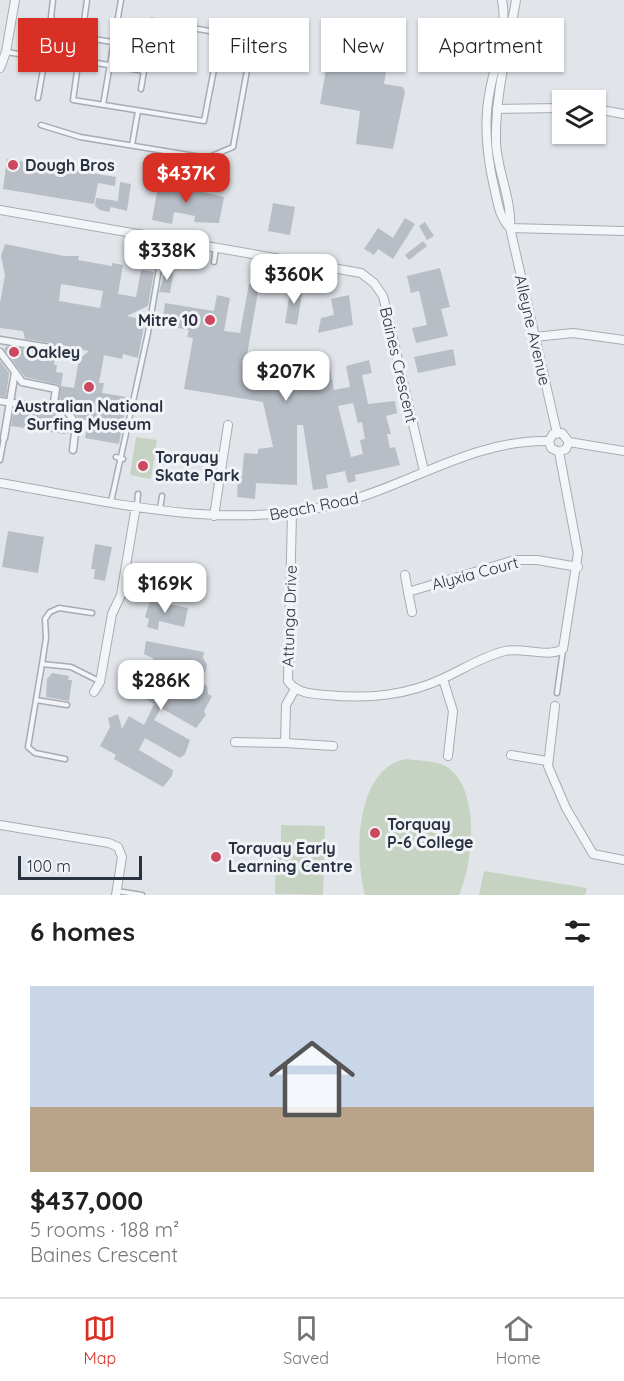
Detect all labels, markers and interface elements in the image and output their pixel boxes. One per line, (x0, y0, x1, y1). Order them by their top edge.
chip: Buy (18, 18, 98, 72)
chip: Rent (110, 18, 197, 72)
chip: Filters (209, 18, 309, 72)
chip: New (321, 18, 406, 72)
chip: Apartment (418, 18, 564, 72)
map controls (552, 90, 606, 144)
button: layers (552, 90, 606, 144)
pin: $437K (144, 153, 228, 204)
place label: Dough Bros (25, 155, 115, 175)
marker: Dough Bros (6, 158, 20, 172)
text: $437K (157, 160, 215, 185)
pin: $338K (125, 230, 209, 281)
text: $338K (138, 237, 196, 262)
pin: $360K (252, 254, 336, 305)
text: $360K (264, 261, 324, 286)
street label: Alleyne Avenue (511, 273, 555, 387)
street label: Baines Crescent (376, 305, 422, 425)
place label: Mitre 10 (138, 310, 198, 330)
marker: Mitre 10 (203, 313, 217, 327)
place label: Oakley (26, 342, 80, 362)
marker: Oakley (7, 345, 21, 359)
pin: $207K (244, 351, 328, 402)
text: $207K (257, 358, 315, 383)
marker: Australian National Surfing Museum (82, 380, 96, 394)
place label: Australian National Surfing Museum (15, 396, 163, 434)
place label: Torquay Skate Park (155, 447, 240, 485)
marker: Torquay Skate Park (136, 459, 150, 473)
street label: Beach Road (268, 488, 360, 524)
street label: Alyxia Court (429, 552, 521, 594)
pin: $169K (123, 563, 207, 614)
street label: Attunga Drive (277, 565, 301, 667)
text: $169K (137, 570, 193, 595)
pin: $286K (119, 660, 203, 711)
text: $286K (132, 667, 190, 692)
place label: Torquay P-6 College (387, 814, 474, 852)
marker: Torquay P-6 College (368, 826, 382, 840)
place label: Torquay Early Learning Centre (228, 838, 353, 876)
marker: Torquay Early Learning Centre (209, 850, 223, 864)
scale bar (18, 853, 142, 880)
text: 100 m (27, 856, 71, 876)
text: 6 homes (30, 915, 135, 948)
icon: filters (561, 915, 594, 948)
icon: home (258, 1025, 366, 1133)
text: $437,000 (30, 1184, 143, 1217)
text: 5 rooms · 188 m² (30, 1217, 179, 1242)
text: Baines Crescent (30, 1242, 178, 1267)
tab: Map (83, 1312, 116, 1368)
tab: Saved (283, 1312, 329, 1368)
tab: Home (496, 1312, 541, 1368)

